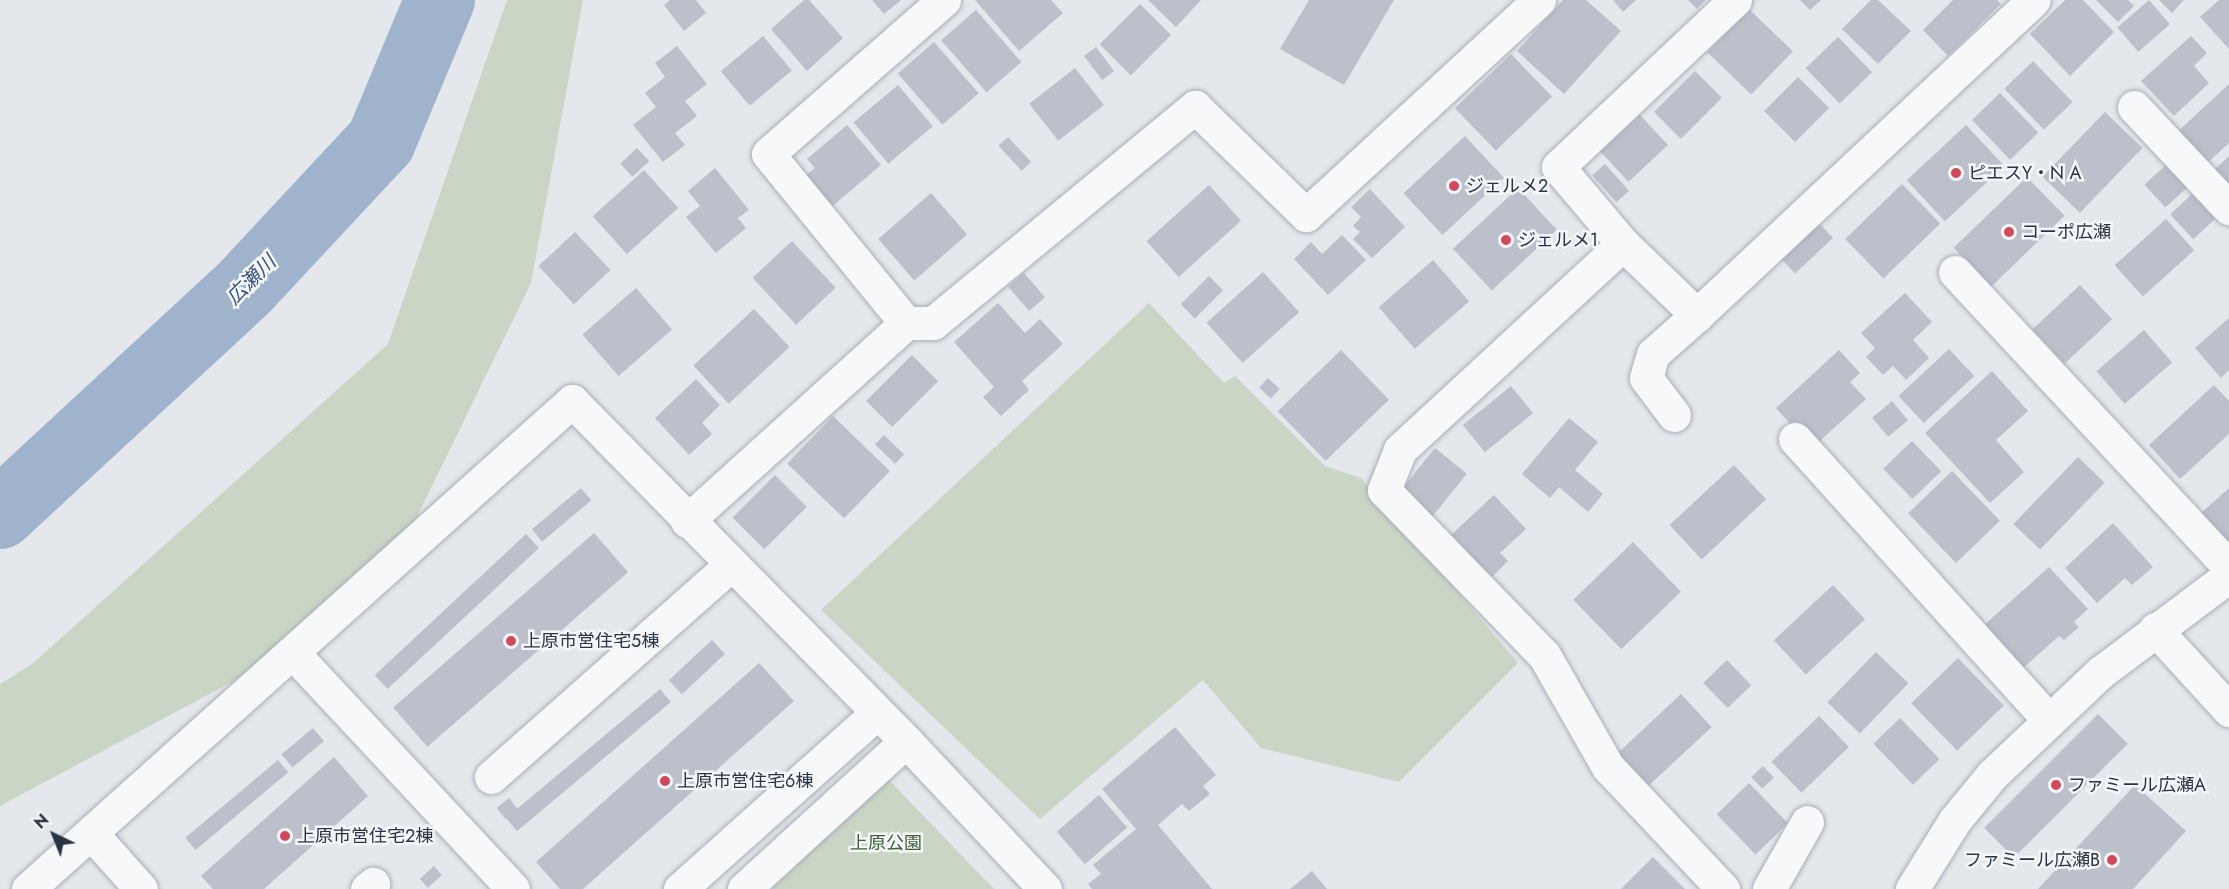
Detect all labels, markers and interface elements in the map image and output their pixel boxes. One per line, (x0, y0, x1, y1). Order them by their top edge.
place label: ピエスY・N A (1968, 162, 2081, 184)
marker: ピエスY・N A (1949, 166, 1963, 180)
place label: ジェルメ2 (1466, 175, 1548, 197)
marker: ジェルメ2 (1447, 179, 1461, 193)
place label: コーポ広瀬 (2021, 221, 2111, 243)
marker: コーポ広瀬 (2002, 225, 2016, 239)
place label: ジェルメ1 (1518, 229, 1598, 251)
marker: ジェルメ1 (1499, 233, 1513, 247)
water label: 広瀬川 (221, 250, 281, 310)
place label: 上原市営住宅5棟 (523, 630, 659, 652)
marker: 上原市営住宅5棟 (504, 634, 518, 648)
place label: 上原市営住宅6棟 (677, 770, 813, 792)
marker: 上原市営住宅6棟 (658, 774, 672, 788)
place label: ファミール広瀬A (2068, 774, 2206, 796)
marker: ファミール広瀬A (2049, 778, 2063, 792)
north arrow (24, 805, 84, 865)
text: N (29, 809, 54, 834)
place label: 上原市営住宅2棟 (297, 825, 433, 847)
marker: 上原市営住宅2棟 (278, 829, 292, 843)
park label: 上原公園 (850, 832, 922, 854)
place label: ファミール広瀬B (1964, 849, 2100, 871)
marker: ファミール広瀬B (2105, 853, 2119, 867)

